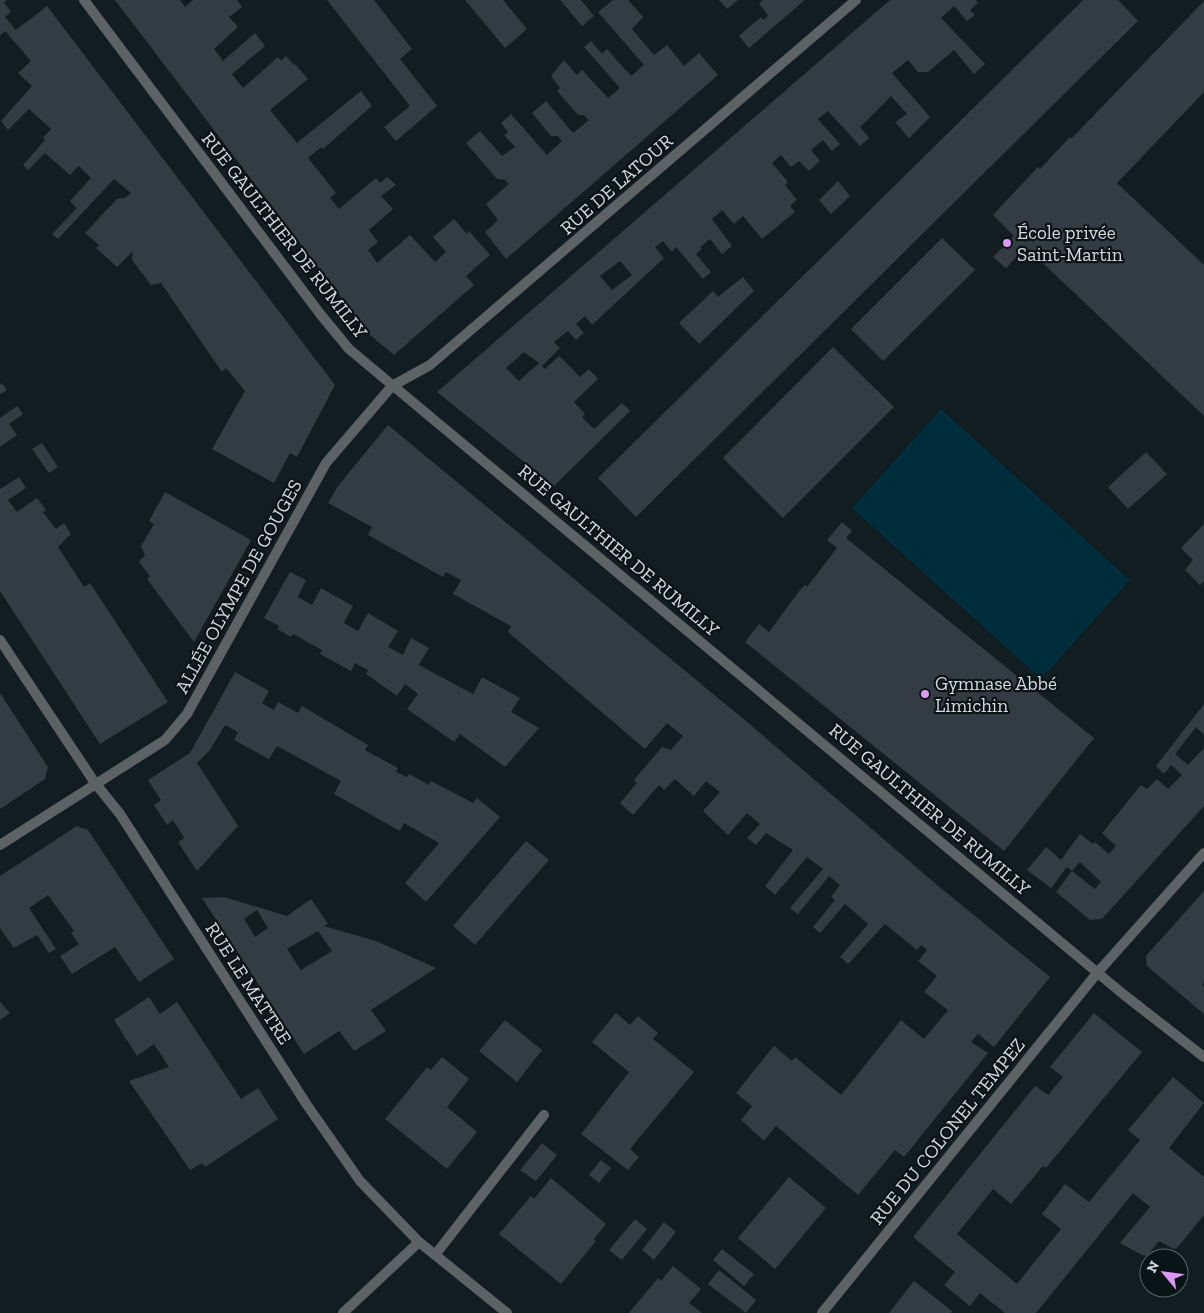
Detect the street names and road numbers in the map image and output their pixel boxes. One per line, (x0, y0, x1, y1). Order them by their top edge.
street label: RUE GAULTHIER DE RUMILLY (197, 128, 373, 343)
street label: RUE DE LATOUR (555, 129, 678, 240)
street label: RUE GAULTHIER DE RUMILLY (513, 459, 724, 642)
street label: ALLÉE OLYMPE DE GOUGES (170, 475, 307, 697)
street label: RUE GAULTHIER DE RUMILLY (824, 718, 1035, 901)
street label: RUE LE MATTRE (201, 918, 297, 1049)
street label: RUE DU COLONEL TEMPEZ (865, 1033, 1030, 1229)

